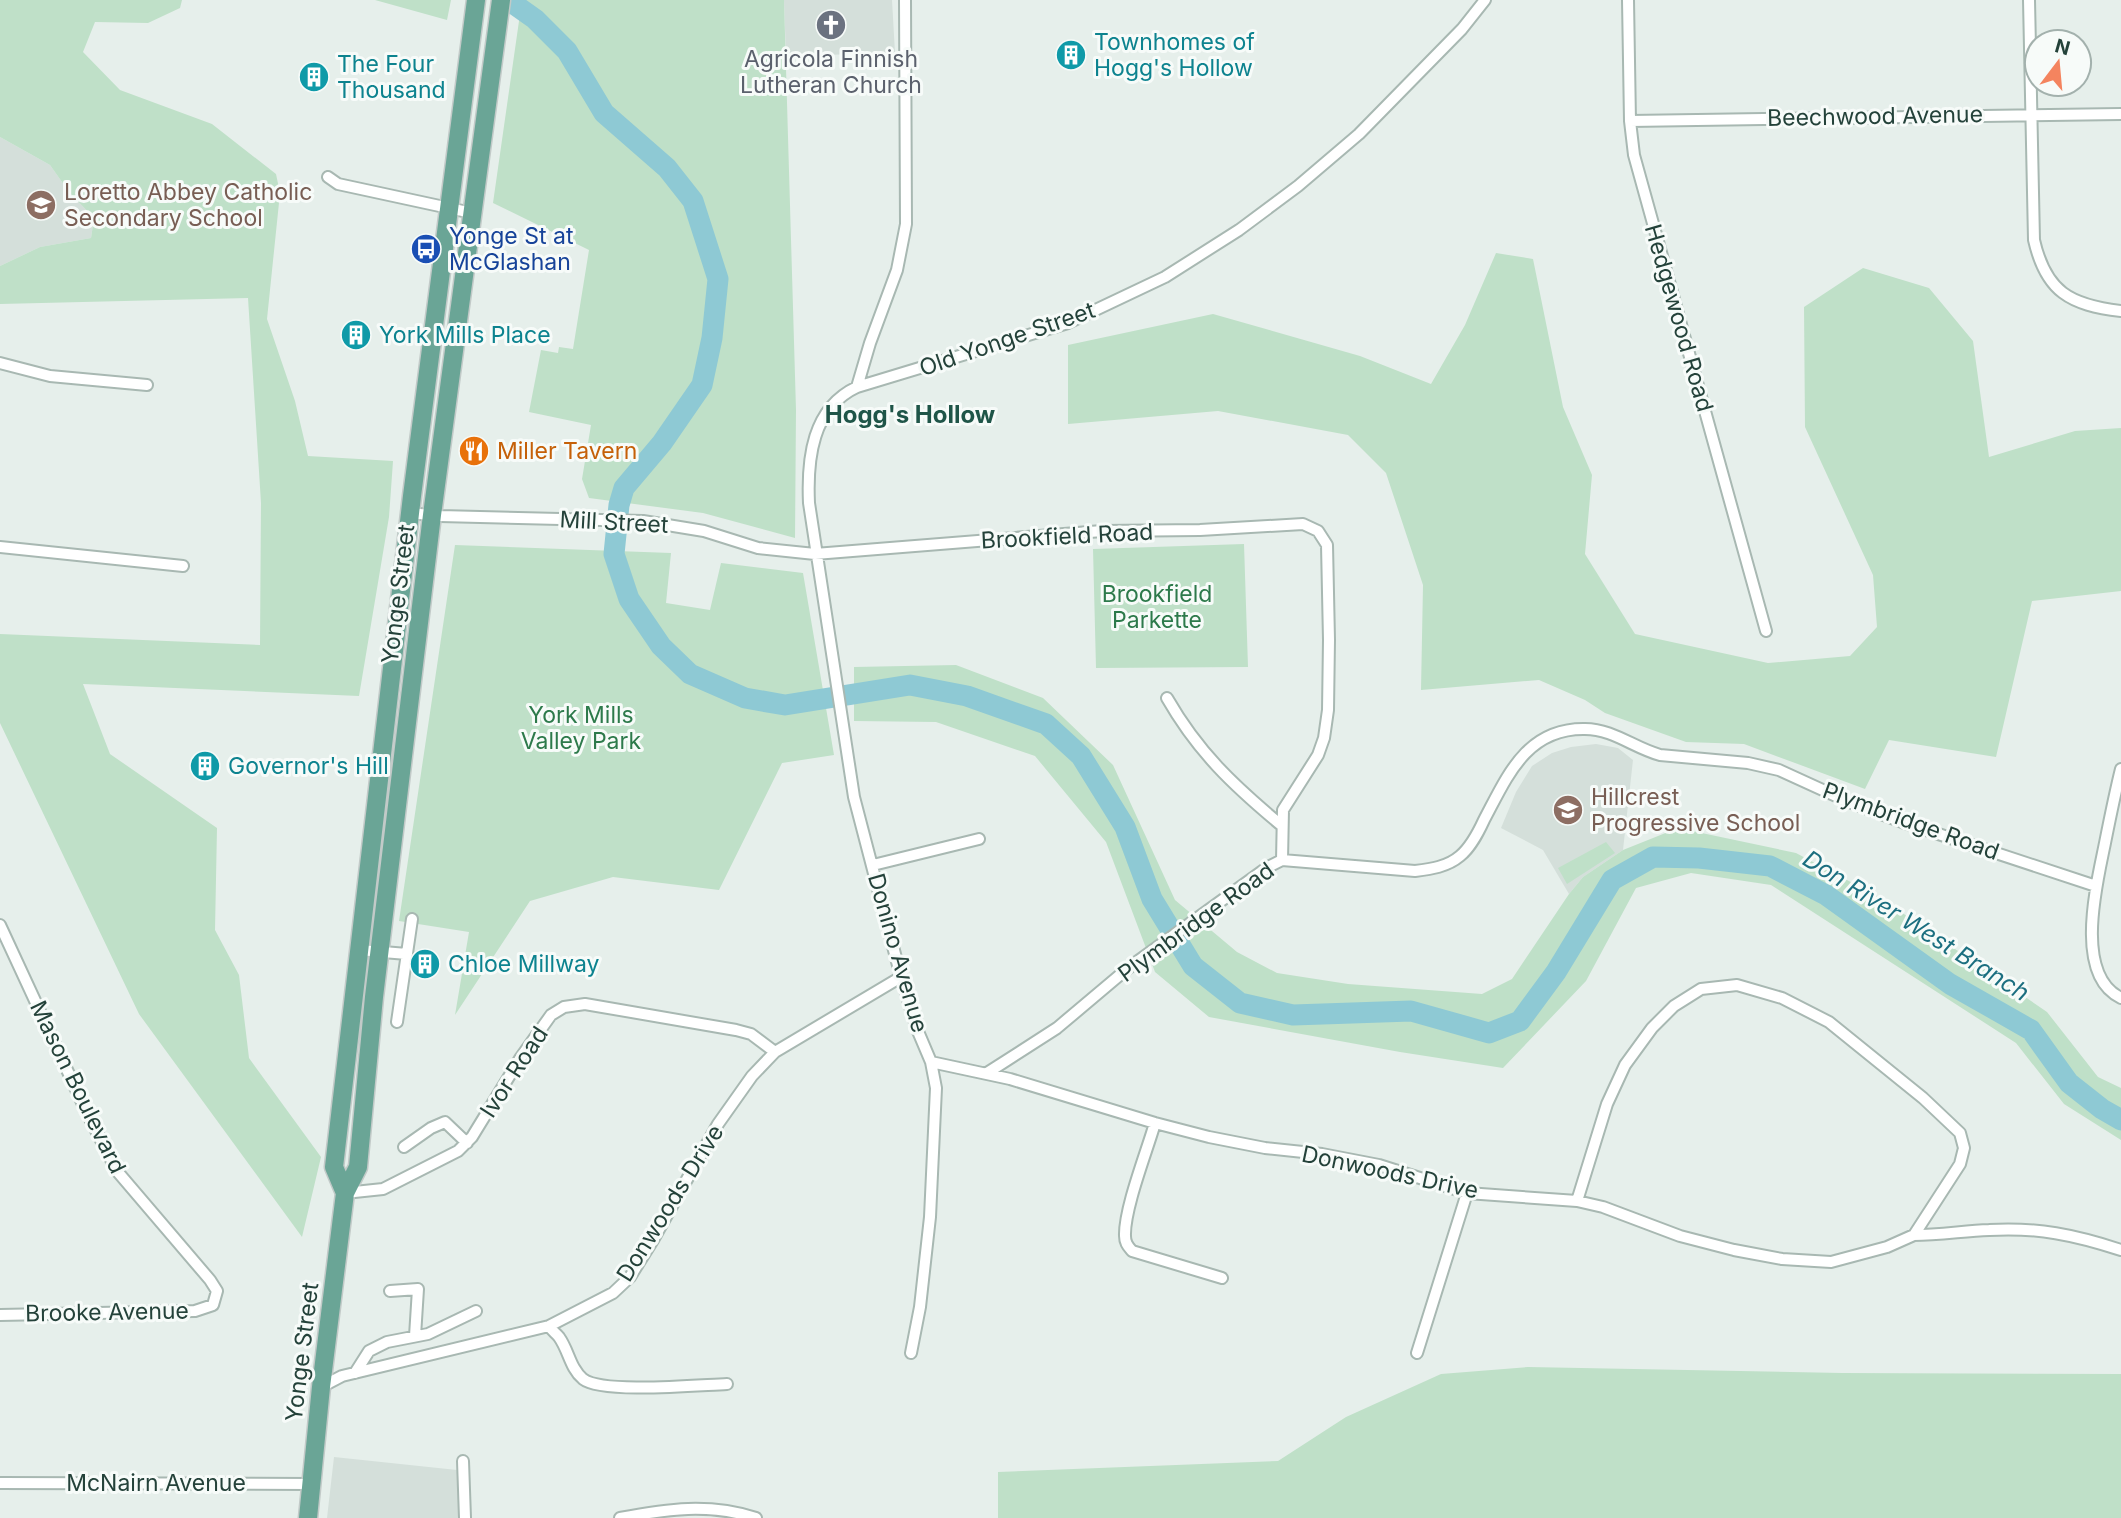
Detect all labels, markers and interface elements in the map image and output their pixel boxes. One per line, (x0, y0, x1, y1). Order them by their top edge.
church icon: Agricola Finnish Lutheran Church (814, 8, 848, 42)
place label: Townhomes of Hogg's Hollow (1094, 28, 1255, 82)
north arrow (2023, 28, 2093, 98)
text: N (2052, 34, 2073, 60)
building icon: Townhomes of Hogg's Hollow (1054, 38, 1088, 72)
place label: Agricola Finnish Lutheran Church (740, 45, 922, 99)
place label: The Four Thousand (337, 50, 446, 104)
building icon: The Four Thousand (297, 60, 331, 94)
street label: Beechwood Avenue (1767, 100, 1983, 132)
place label: Loretto Abbey Catholic Secondary School (64, 178, 312, 232)
school or university icon: Loretto Abbey Catholic Secondary School (24, 188, 58, 222)
street label: Hedgewood Road (1639, 221, 1719, 415)
place label: Yonge St at McGlashan (449, 222, 574, 276)
bus stop icon: Yonge St at McGlashan (409, 232, 443, 266)
street label: Old Yonge Street (916, 296, 1099, 382)
building icon: York Mills Place (339, 318, 373, 352)
place label: York Mills Place (379, 321, 551, 349)
district label: Hogg's Hollow (825, 400, 996, 429)
restaurant icon: Miller Tavern (457, 434, 491, 468)
place label: Miller Tavern (497, 437, 637, 465)
street label: Mill Street (559, 505, 670, 539)
street label: Brookfield Road (980, 518, 1154, 554)
street label: Yonge Street (376, 522, 420, 665)
park label: Brookfield Parkette (1102, 580, 1212, 634)
park label: York Mills Valley Park (521, 701, 642, 755)
building icon: Governor's Hill (188, 749, 222, 783)
place label: Governor's Hill (228, 752, 389, 780)
street label: Plymbridge Road (1819, 776, 2003, 866)
place label: Hillcrest Progressive School (1591, 783, 1800, 837)
school or university icon: Hillcrest Progressive School (1551, 793, 1585, 827)
water label: Don River West Branch (1798, 844, 2035, 1007)
street label: Plymbridge Road (1113, 856, 1279, 988)
street label: Donino Avenue (862, 870, 934, 1036)
building icon: Chloe Millway (408, 947, 442, 981)
place label: Chloe Millway (448, 950, 600, 978)
street label: Mason Boulevard (24, 996, 132, 1178)
street label: Ivor Road (474, 1021, 554, 1123)
street label: Donwoods Drive (611, 1119, 729, 1287)
street label: Donwoods Drive (1299, 1140, 1481, 1204)
street label: Yonge Street (280, 1280, 324, 1423)
street label: Brooke Avenue (25, 1297, 189, 1327)
street label: McNairn Avenue (66, 1469, 246, 1497)

